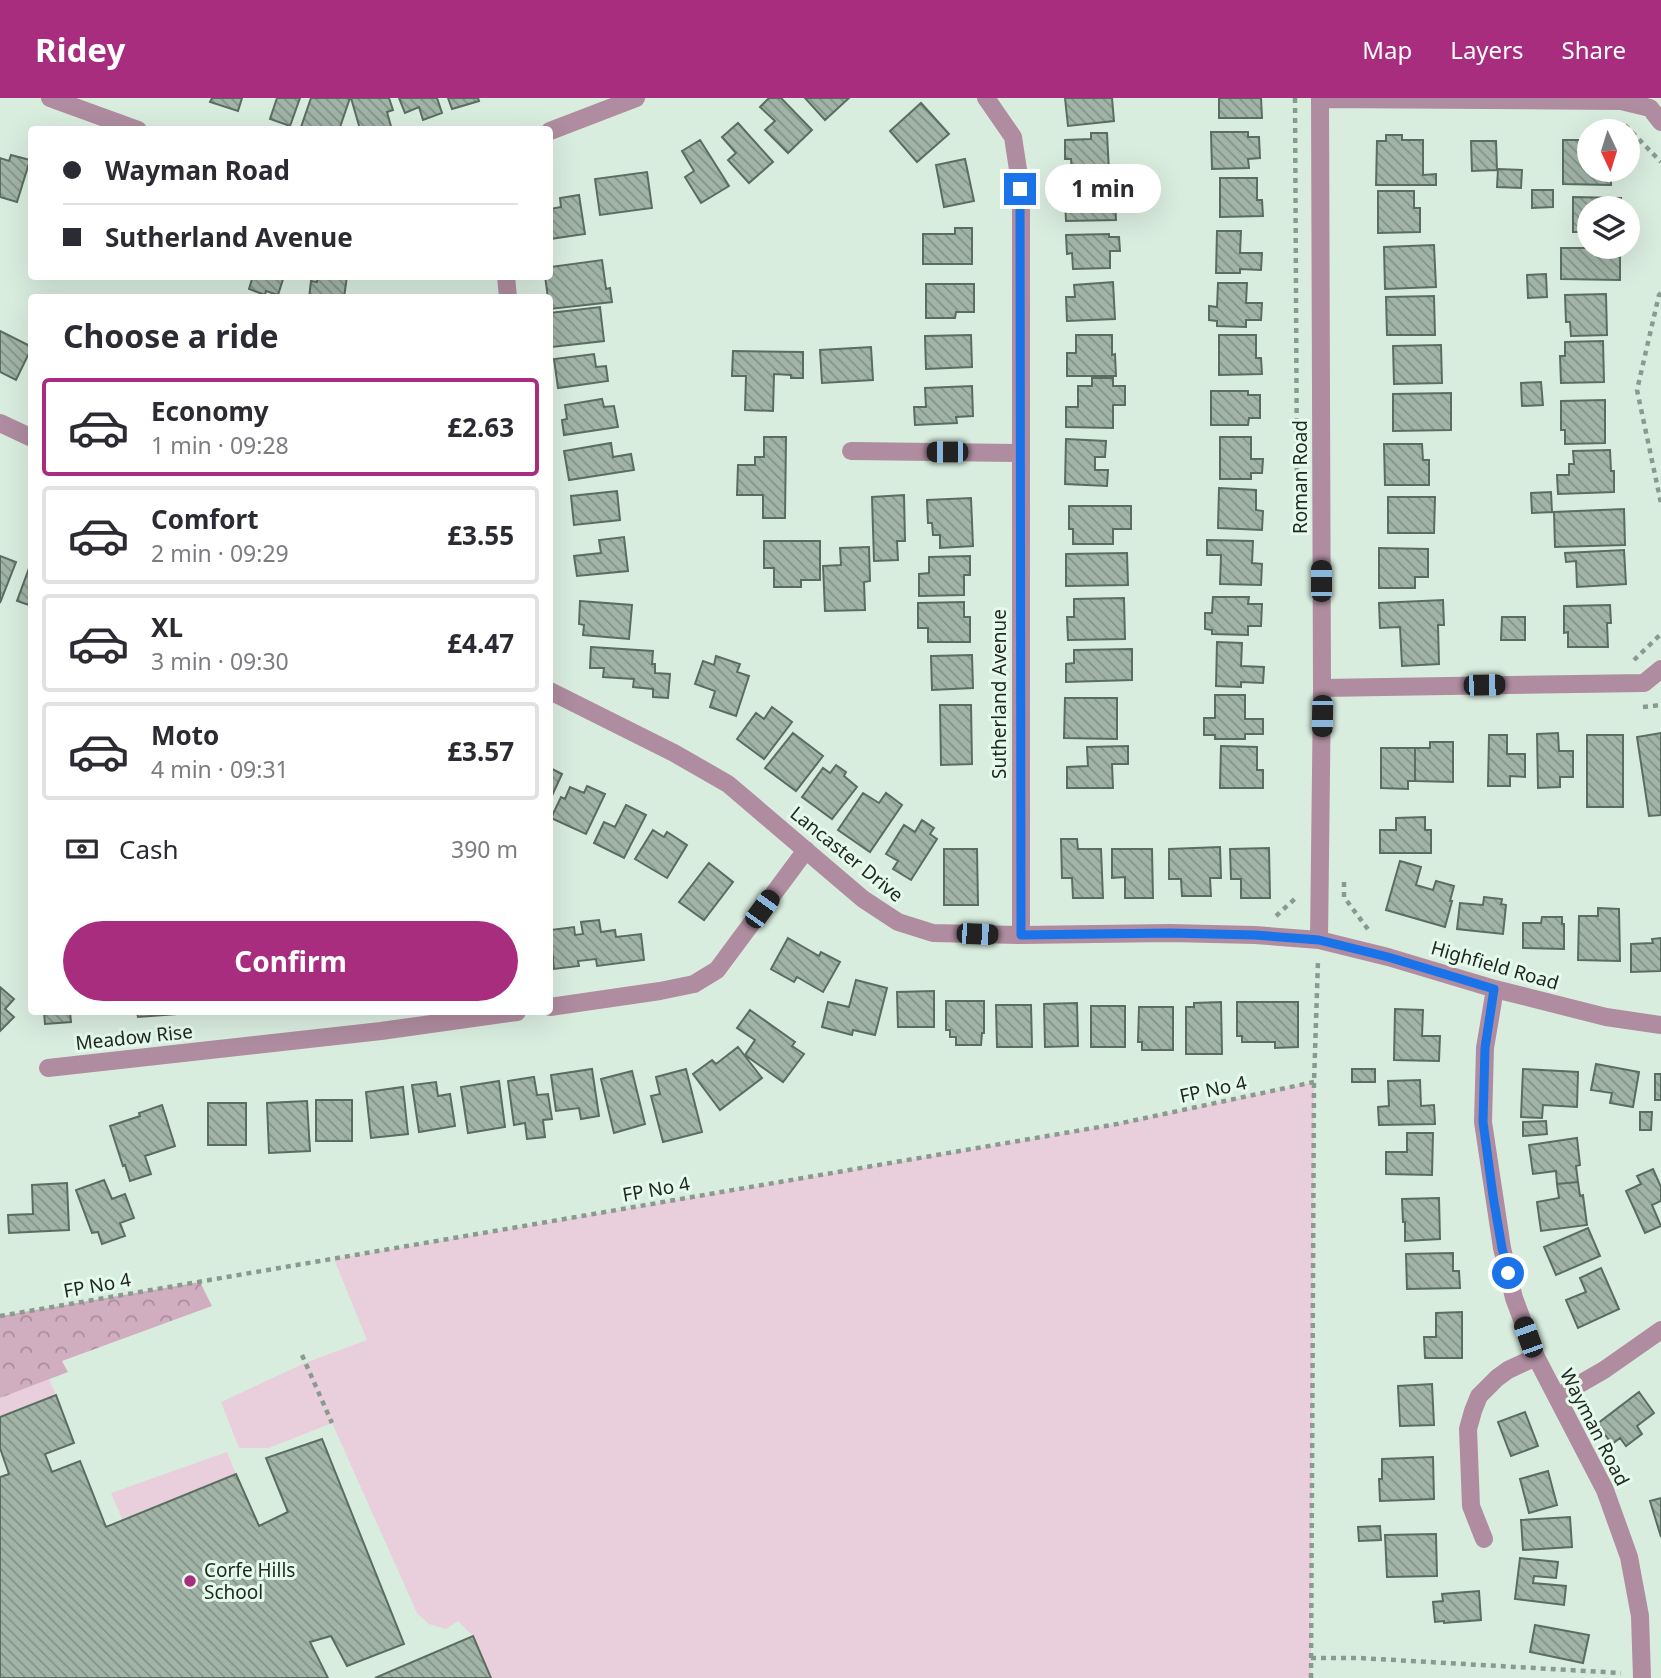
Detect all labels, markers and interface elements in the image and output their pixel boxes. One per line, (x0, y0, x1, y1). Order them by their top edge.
text: Ridey (35, 27, 125, 72)
text: Map (1362, 33, 1412, 66)
text: Layers (1450, 33, 1524, 66)
text: Share (1562, 33, 1626, 66)
north arrow (1577, 119, 1640, 182)
map controls (1577, 119, 1640, 259)
text: Wayman Road (105, 152, 290, 188)
callout: 1 min (1044, 164, 1160, 214)
text: 1 min (1071, 172, 1135, 204)
route end (1004, 173, 1036, 205)
button: layers (1577, 196, 1640, 259)
text: Sutherland Avenue (105, 219, 353, 255)
text: Choose a ride (63, 314, 279, 357)
text: Economy (151, 393, 269, 429)
icon: car (67, 396, 130, 459)
text: £2.63 (447, 409, 514, 445)
street label: Roman Road (1287, 420, 1313, 534)
text: 1 min · 09:28 (151, 429, 289, 461)
car (927, 442, 969, 463)
text: Comfort (151, 501, 259, 537)
icon: car (67, 504, 130, 567)
text: £3.55 (447, 517, 514, 553)
text: 2 min · 09:29 (151, 537, 289, 569)
car (1311, 560, 1332, 602)
text: XL (151, 609, 183, 645)
street label: Sutherland Avenue (986, 609, 1012, 779)
icon: car (67, 612, 130, 675)
text: £4.47 (447, 625, 514, 661)
text: 3 min · 09:30 (151, 645, 289, 677)
car (1463, 674, 1506, 696)
car (1312, 695, 1333, 737)
text: Moto (151, 717, 219, 753)
icon: car (67, 720, 130, 783)
text: £3.57 (447, 733, 514, 769)
text: 4 min · 09:31 (151, 753, 289, 785)
street label: Lancaster Drive (785, 800, 909, 908)
icon: cash (63, 830, 101, 868)
text: Cash (119, 831, 179, 867)
text: 390 m (451, 833, 518, 865)
car (742, 886, 783, 932)
button: Confirm (63, 921, 518, 1001)
car (956, 923, 999, 945)
street label: Highfield Road (1428, 934, 1562, 996)
street label: Meadow Rise (74, 1018, 194, 1056)
street label: FP No 4 (1177, 1069, 1249, 1109)
street label: FP No 4 (620, 1170, 692, 1208)
route start (1492, 1257, 1524, 1289)
street label: FP No 4 (61, 1266, 133, 1304)
car (1511, 1314, 1546, 1360)
street label: Wayman Road (1554, 1364, 1636, 1490)
place label: Corfe Hills School (204, 1557, 295, 1605)
marker: Corfe Hills School (182, 1573, 198, 1589)

